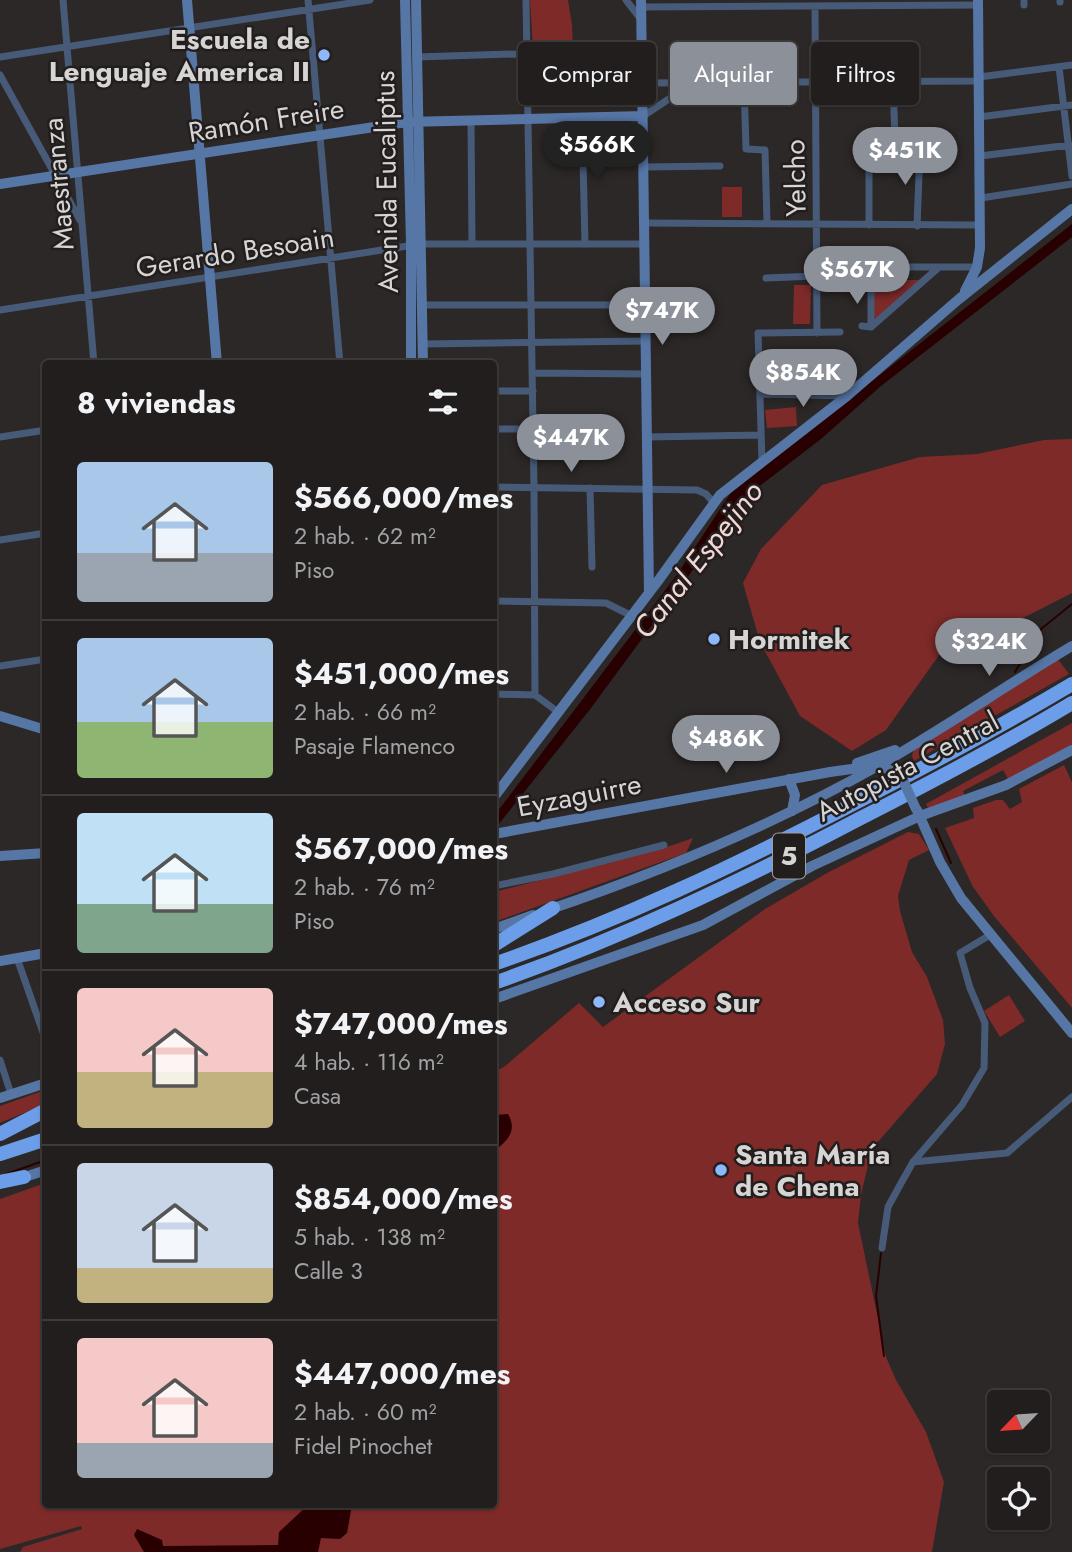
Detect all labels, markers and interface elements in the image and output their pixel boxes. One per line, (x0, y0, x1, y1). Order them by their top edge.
place label: Escuela de Lenguaje America II (49, 19, 310, 92)
chip: Comprar (518, 42, 656, 105)
chip: Alquilar (670, 42, 797, 105)
chip: Filtros (811, 42, 919, 105)
marker: Escuela de Lenguaje America II (316, 47, 332, 63)
street label: Avenida Eucaliptus (364, 70, 409, 294)
street label: Ramón Freire (185, 88, 347, 153)
street label: Maestranza (32, 116, 85, 252)
pin: $566K (548, 122, 646, 181)
text: $566K (559, 127, 635, 161)
pin: $451K (856, 128, 954, 187)
text: $451K (869, 133, 941, 167)
street label: Yelcho (774, 139, 817, 217)
street label: Gerardo Besoain (133, 217, 337, 288)
pin: $567K (808, 246, 906, 306)
text: $567K (820, 252, 894, 286)
pin: $747K (613, 288, 711, 347)
text: $747K (625, 293, 699, 327)
pin: $854K (754, 350, 852, 409)
text: $854K (765, 355, 841, 389)
text: 8 viviendas (77, 381, 236, 424)
icon: filters (424, 383, 462, 421)
pin: $447K (522, 414, 620, 474)
text: $447K (533, 420, 609, 454)
water label: Canal Espejino (622, 472, 773, 648)
text: $566,000/mes (294, 476, 513, 519)
icon: home (133, 490, 217, 574)
text: 2 hab. · 62 m² (294, 519, 436, 553)
text: Piso (294, 553, 334, 587)
pin: $324K (940, 618, 1038, 678)
place label: Hormitek (728, 619, 850, 660)
text: $324K (951, 624, 1027, 658)
marker: Hormitek (706, 631, 722, 647)
text: $451,000/mes (294, 652, 509, 695)
icon: home (133, 666, 217, 750)
text: 2 hab. · 66 m² (294, 695, 436, 729)
street label: Autopista Central (808, 701, 1006, 832)
pin: $486K (677, 716, 775, 775)
text: $486K (688, 721, 764, 755)
text: Pasaje Flamenco (294, 729, 455, 763)
street label: Eyzaguirre (513, 763, 645, 828)
text: $567,000/mes (294, 827, 508, 870)
road number: 5 (773, 834, 805, 878)
icon: home (133, 841, 217, 925)
text: 2 hab. · 76 m² (294, 870, 435, 904)
text: Piso (294, 904, 334, 938)
place label: Acceso Sur (612, 982, 761, 1023)
marker: Acceso Sur (591, 994, 607, 1010)
text: $747,000/mes (294, 1002, 508, 1045)
icon: home (133, 1016, 217, 1100)
text: 4 hab. · 116 m² (294, 1045, 444, 1079)
text: Casa (294, 1079, 341, 1113)
place label: Santa María de Chena (735, 1134, 890, 1207)
marker: Santa María de Chena (713, 1162, 729, 1178)
text: $854,000/mes (294, 1177, 513, 1220)
icon: home (133, 1191, 217, 1275)
text: 5 hab. · 138 m² (294, 1220, 445, 1254)
text: Calle 3 (294, 1254, 363, 1288)
text: $447,000/mes (294, 1352, 511, 1395)
icon: home (133, 1366, 217, 1450)
north arrow (987, 1390, 1050, 1452)
map controls (987, 1390, 1050, 1530)
text: 2 hab. · 60 m² (294, 1395, 437, 1429)
text: Fidel Pinochet (294, 1429, 432, 1463)
button: locate (987, 1467, 1050, 1530)

